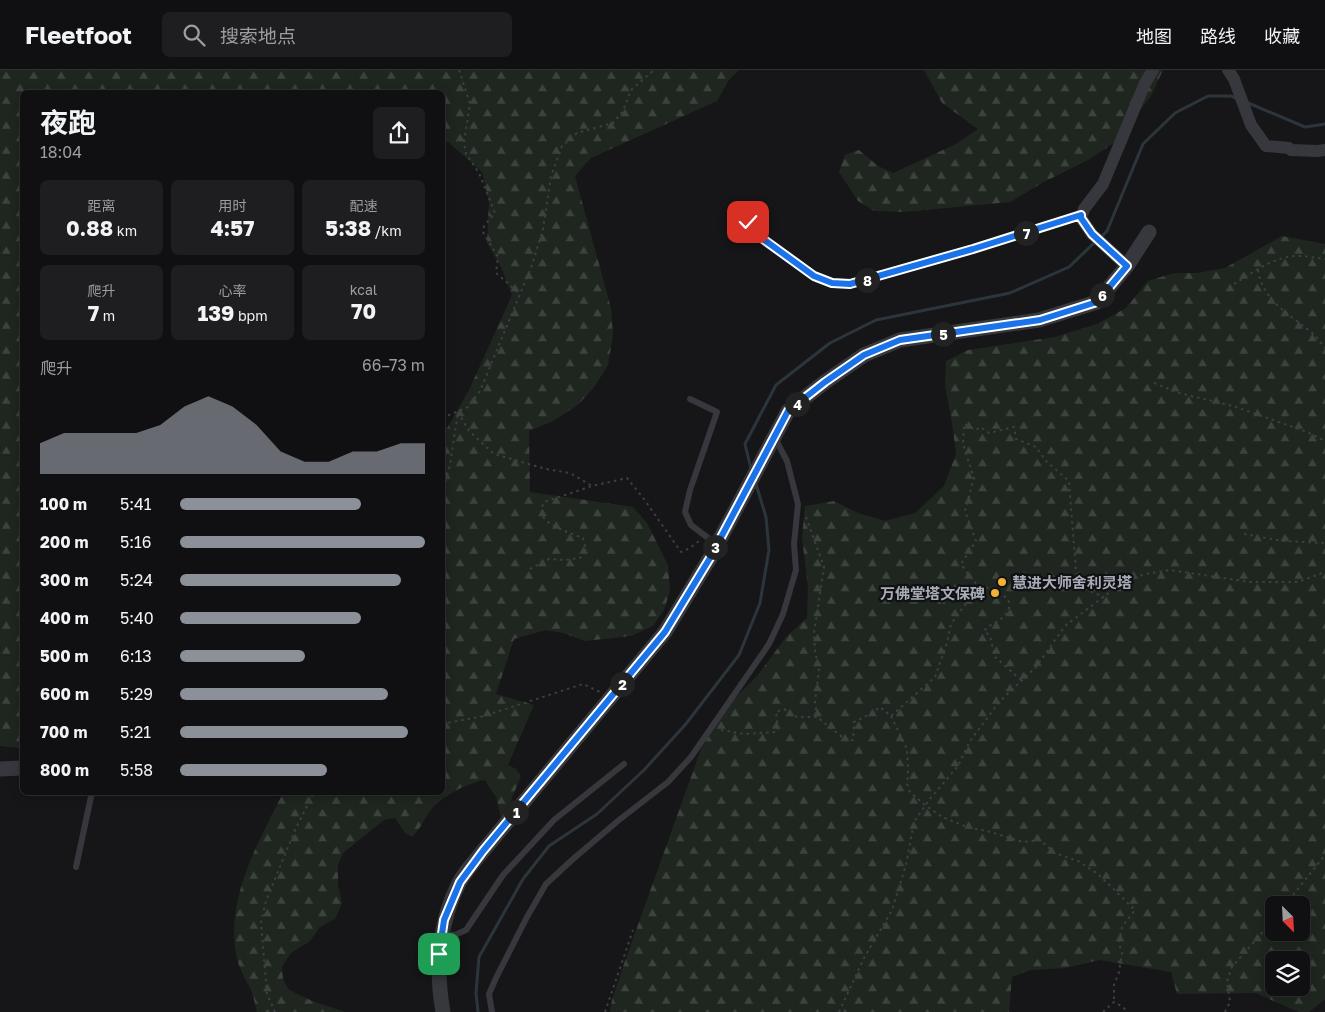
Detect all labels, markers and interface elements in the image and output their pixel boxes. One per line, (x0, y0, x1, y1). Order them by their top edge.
search box (162, 12, 512, 57)
text: Fleetfoot (25, 20, 132, 49)
icon: search (180, 21, 208, 49)
text: 搜索地点 (220, 24, 296, 47)
text: 地图 (1136, 25, 1172, 47)
text: 路线 (1200, 25, 1236, 47)
text: 收藏 (1264, 25, 1300, 47)
text: 夜跑 (40, 106, 96, 139)
button: share (373, 107, 425, 159)
text: 18:04 (40, 142, 82, 162)
text: 距离 (88, 197, 116, 214)
text: 用时 (219, 197, 247, 214)
text: 配速 (350, 197, 378, 214)
pin (727, 201, 769, 243)
icon: check (734, 208, 762, 236)
text: 0.88 (66, 215, 113, 241)
text: 4:57 (210, 215, 255, 241)
text: 5:38 (325, 215, 371, 241)
pin: 7 (1014, 220, 1038, 246)
text: km (113, 222, 137, 239)
text: /km (371, 222, 402, 239)
text: 7 (1023, 225, 1030, 242)
pin: 8 (854, 268, 880, 292)
text: 8 (863, 272, 872, 289)
text: kcal (350, 281, 377, 298)
text: 爬升 (88, 282, 116, 299)
text: 心率 (219, 282, 247, 299)
pin: 6 (1090, 282, 1114, 308)
text: 6 (1098, 287, 1107, 304)
text: 70 (351, 298, 376, 324)
text: 7 (88, 300, 99, 326)
text: 139 (197, 300, 234, 326)
text: m (99, 307, 115, 324)
text: bpm (234, 307, 268, 324)
pin: 5 (930, 322, 956, 346)
text: 5 (939, 326, 948, 343)
text: 66–73 m (362, 355, 425, 375)
text: 爬升 (40, 358, 72, 378)
pin: 4 (784, 392, 810, 416)
text: 4 (793, 396, 802, 413)
text: 100 m (40, 494, 87, 514)
text: 5:41 (120, 494, 152, 514)
text: 200 m (40, 532, 89, 552)
text: 5:16 (120, 532, 152, 552)
pin: 3 (702, 534, 728, 560)
text: 3 (711, 539, 720, 556)
text: 300 m (40, 570, 89, 590)
text: 5:24 (120, 570, 153, 590)
place label: 慧进大师舍利灵塔 (1012, 573, 1132, 591)
marker: 慧进大师舍利灵塔 (996, 576, 1008, 588)
place label: 万佛堂塔文保碑 (880, 584, 985, 602)
marker: 万佛堂塔文保碑 (989, 587, 1001, 599)
text: 400 m (40, 608, 89, 628)
text: 5:40 (120, 608, 154, 628)
text: 500 m (40, 646, 89, 666)
text: 6:13 (120, 646, 152, 666)
pin: 2 (610, 672, 634, 696)
text: 2 (618, 676, 627, 693)
text: 600 m (40, 684, 89, 704)
text: 5:29 (120, 684, 153, 704)
text: 700 m (40, 722, 88, 742)
text: 5:21 (120, 722, 151, 742)
text: 800 m (40, 760, 89, 780)
text: 5:58 (120, 760, 153, 780)
pin: 1 (504, 800, 528, 824)
text: 1 (513, 804, 520, 821)
north arrow (1265, 896, 1310, 941)
map controls (1265, 896, 1310, 996)
pin (418, 933, 460, 975)
icon: arrive (425, 940, 453, 968)
button: layers (1265, 951, 1310, 996)

